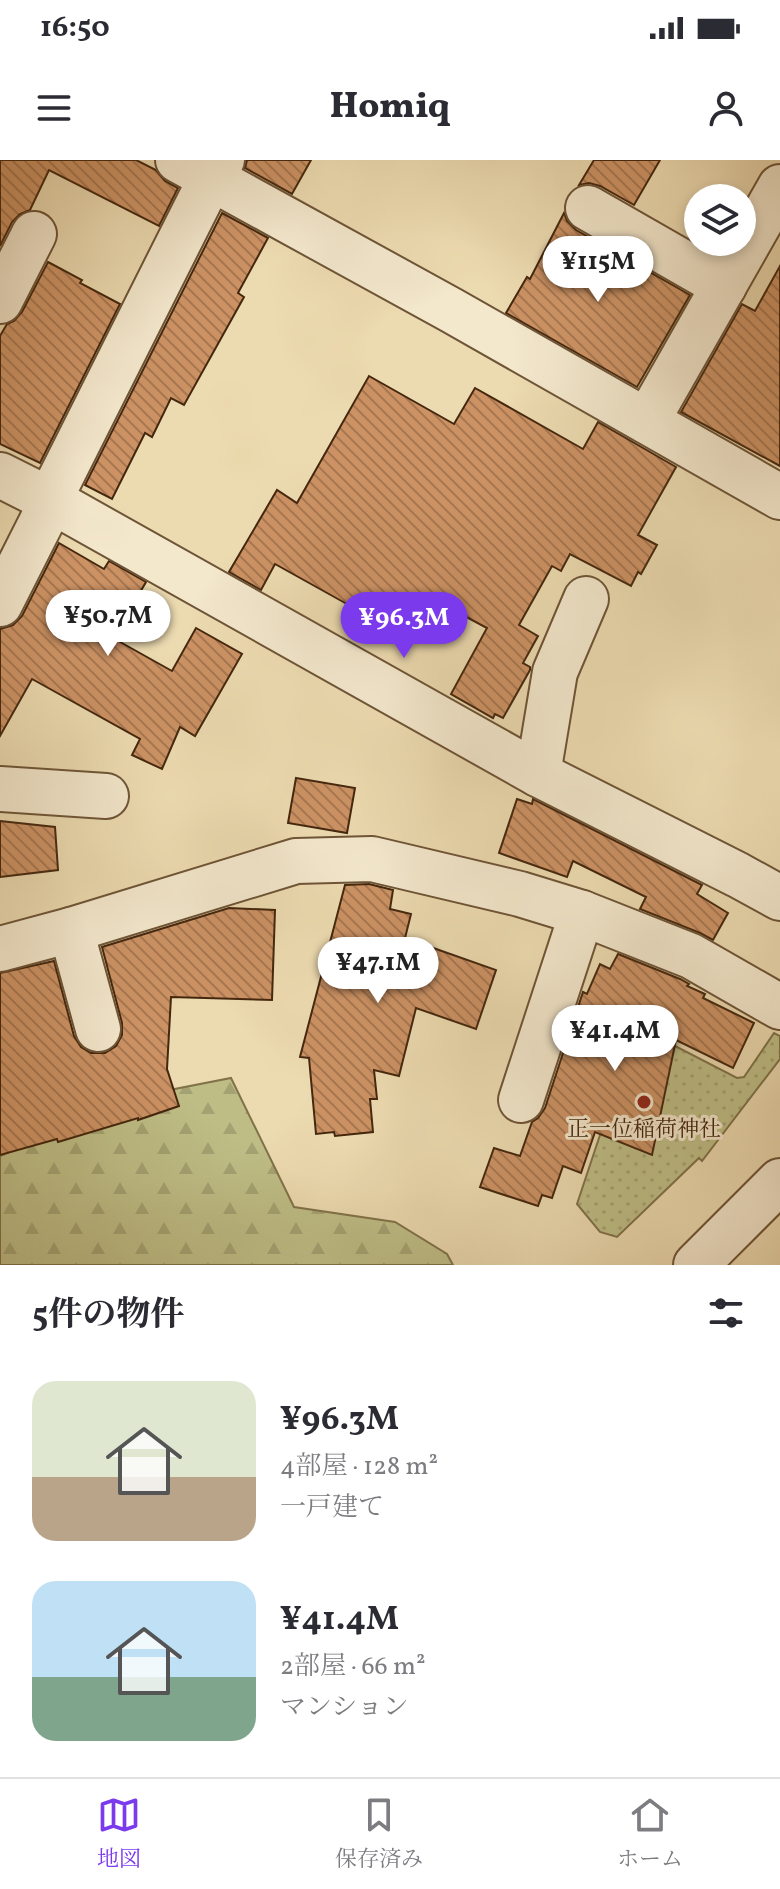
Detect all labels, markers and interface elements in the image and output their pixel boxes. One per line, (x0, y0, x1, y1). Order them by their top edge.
text: 16:50 (40, 7, 110, 49)
text: Homiq (330, 83, 450, 133)
icon: menu (32, 86, 76, 130)
icon: person (704, 86, 748, 130)
map controls (684, 184, 756, 256)
button: layers (684, 184, 756, 256)
pin: ¥115M (542, 236, 654, 304)
text: ¥115M (561, 244, 635, 280)
pin: ¥50.7M (43, 590, 173, 658)
pin: ¥96.3M (339, 592, 469, 660)
text: ¥50.7M (64, 598, 152, 634)
text: ¥96.3M (359, 600, 449, 636)
pin: ¥47.1M (313, 937, 443, 1005)
text: ¥47.1M (336, 945, 420, 981)
pin: ¥41.4M (550, 1005, 680, 1073)
text: ¥41.4M (570, 1013, 660, 1049)
marker: 正一位稲荷神社 (635, 1093, 653, 1111)
place label: 正一位稲荷神社 (567, 1115, 721, 1146)
icon: filters (704, 1291, 748, 1335)
text: 5件の物件 (32, 1293, 184, 1340)
text: ¥96.3M (280, 1397, 399, 1444)
icon: home (96, 1413, 192, 1509)
text: 4部屋 · 128 m² (280, 1449, 438, 1485)
text: 一戸建て (280, 1490, 384, 1526)
text: ¥41.4M (280, 1597, 399, 1644)
icon: home (96, 1613, 192, 1709)
text: 2部屋 · 66 m² (280, 1649, 426, 1685)
text: マンション (280, 1690, 409, 1726)
tab: 地図 (97, 1793, 141, 1876)
tab: 保存済み (335, 1793, 423, 1876)
tab: ホーム (617, 1793, 683, 1876)

